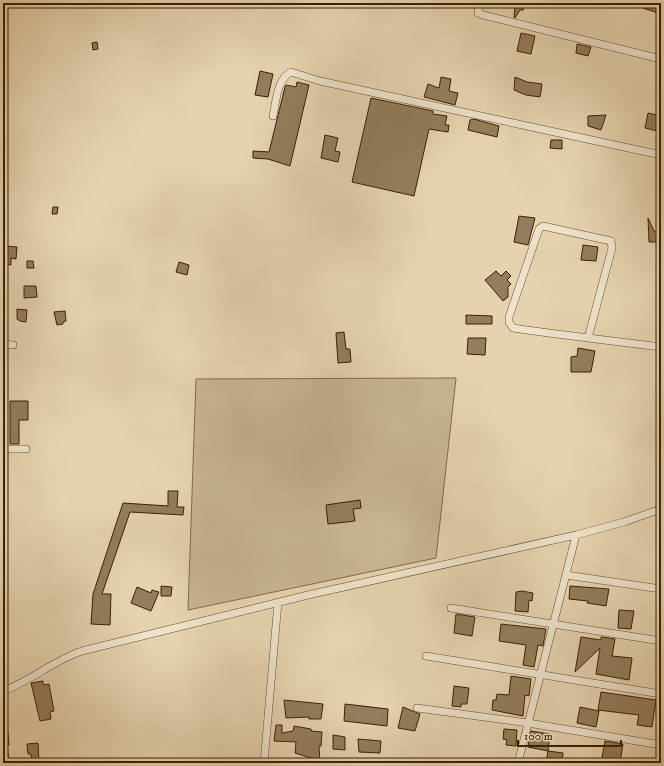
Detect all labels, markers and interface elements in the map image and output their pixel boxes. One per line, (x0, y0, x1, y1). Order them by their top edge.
scale bar (518, 722, 621, 748)
text: 100 m (524, 729, 553, 744)

